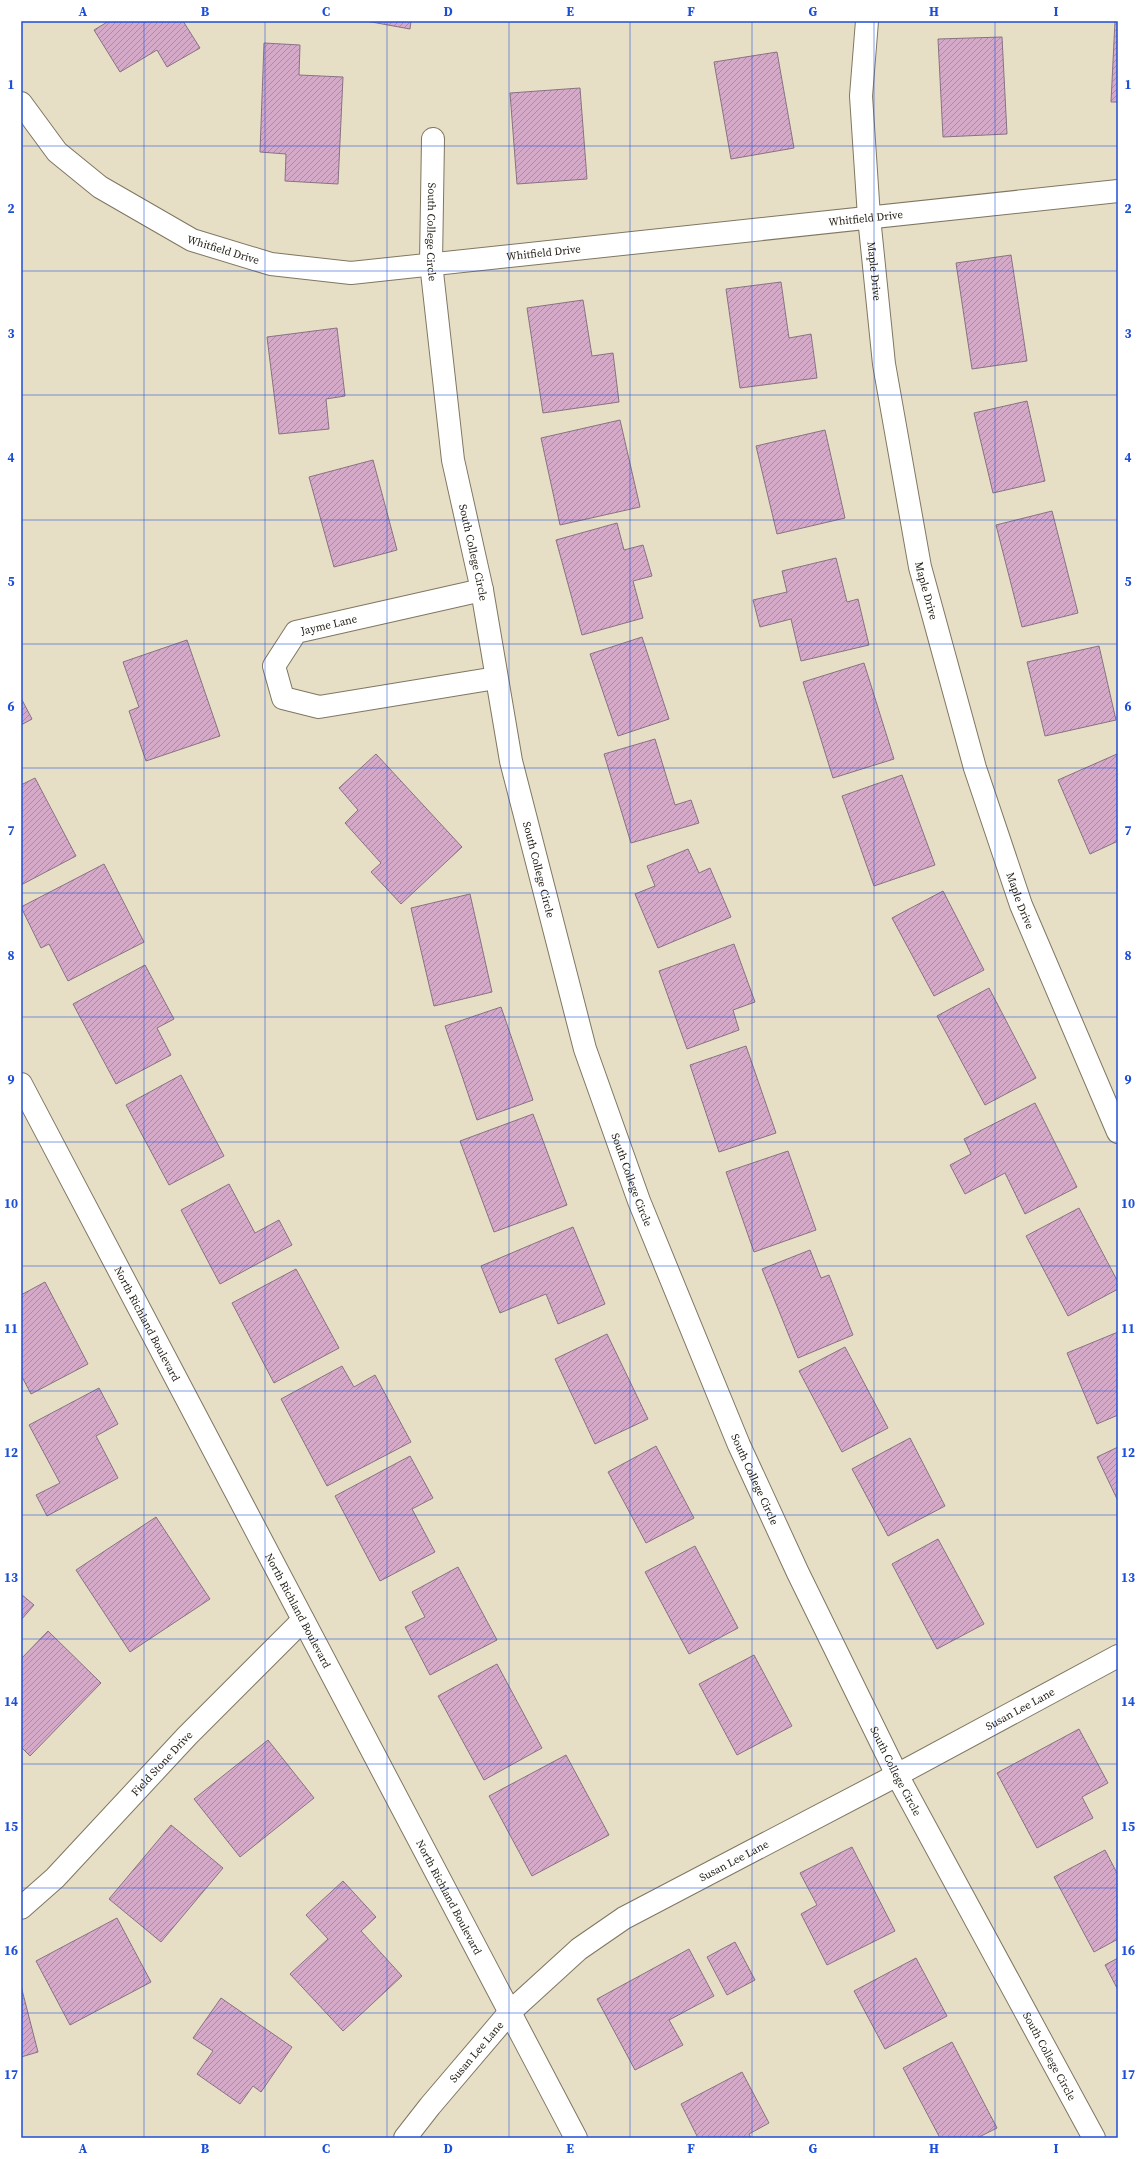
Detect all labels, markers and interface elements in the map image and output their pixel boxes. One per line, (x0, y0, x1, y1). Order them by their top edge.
text: A (79, 3, 88, 20)
text: B (201, 3, 210, 20)
text: C (322, 3, 330, 20)
text: D (443, 3, 453, 20)
text: E (566, 3, 574, 20)
text: F (687, 3, 695, 20)
text: G (809, 3, 818, 20)
text: H (929, 3, 939, 20)
text: I (1053, 3, 1059, 20)
text: 1 (7, 76, 15, 93)
text: 1 (1124, 76, 1132, 93)
street label: South College Circle (423, 183, 441, 282)
text: 2 (7, 200, 15, 217)
text: 2 (1124, 200, 1132, 217)
street label: Whitfield Drive (828, 207, 904, 229)
street label: Whitfield Drive (185, 231, 262, 268)
street label: Whitfield Drive (505, 241, 582, 264)
street label: Maple Drive (864, 241, 885, 302)
text: 3 (7, 325, 15, 342)
text: 3 (1124, 325, 1132, 342)
text: 4 (7, 449, 15, 466)
text: 4 (1124, 449, 1132, 466)
street label: South College Circle (456, 503, 491, 602)
street label: Maple Drive (912, 561, 942, 622)
text: 5 (7, 573, 15, 590)
text: 5 (1124, 573, 1132, 590)
street label: Jayme Lane (298, 611, 359, 639)
text: 6 (7, 698, 15, 715)
text: 6 (1124, 698, 1132, 715)
street label: South College Circle (519, 820, 559, 920)
text: 7 (7, 822, 15, 839)
text: 7 (1124, 822, 1132, 839)
street label: Maple Drive (1003, 870, 1038, 932)
text: 8 (7, 947, 15, 964)
text: 8 (1124, 947, 1132, 964)
text: 9 (7, 1071, 15, 1088)
text: 9 (1124, 1071, 1132, 1088)
street label: South College Circle (608, 1131, 656, 1229)
text: 10 (4, 1195, 18, 1212)
text: 10 (1121, 1195, 1135, 1212)
street label: North Richland Boulevard (111, 1264, 184, 1385)
text: 11 (4, 1320, 18, 1337)
text: 11 (1121, 1320, 1135, 1337)
street label: South College Circle (728, 1431, 782, 1528)
text: 12 (4, 1444, 18, 1461)
text: 12 (1121, 1444, 1135, 1461)
street label: North Richland Boulevard (262, 1550, 335, 1671)
text: 13 (4, 1569, 18, 1586)
text: 13 (1121, 1569, 1135, 1586)
street label: Susan Lee Lane (983, 1684, 1057, 1733)
text: 14 (4, 1693, 18, 1710)
text: 14 (1121, 1693, 1135, 1710)
street label: South College Circle (867, 1724, 925, 1819)
street label: Field Stone Drive (128, 1727, 196, 1799)
text: 15 (4, 1818, 18, 1835)
text: 15 (1121, 1818, 1135, 1835)
street label: Susan Lee Lane (696, 1836, 771, 1885)
street label: North Richland Boulevard (413, 1837, 486, 1958)
text: 16 (4, 1942, 18, 1959)
text: 16 (1121, 1942, 1135, 1959)
street label: South College Circle (1019, 2009, 1080, 2103)
street label: Susan Lee Lane (446, 2017, 507, 2086)
text: 17 (4, 2066, 18, 2083)
text: 17 (1121, 2066, 1135, 2083)
text: A (79, 2140, 88, 2157)
text: B (201, 2140, 210, 2157)
text: C (322, 2140, 330, 2157)
text: D (443, 2140, 453, 2157)
text: E (566, 2140, 574, 2157)
text: F (687, 2140, 695, 2157)
text: G (809, 2140, 818, 2157)
text: H (929, 2140, 939, 2157)
text: I (1053, 2140, 1059, 2157)

